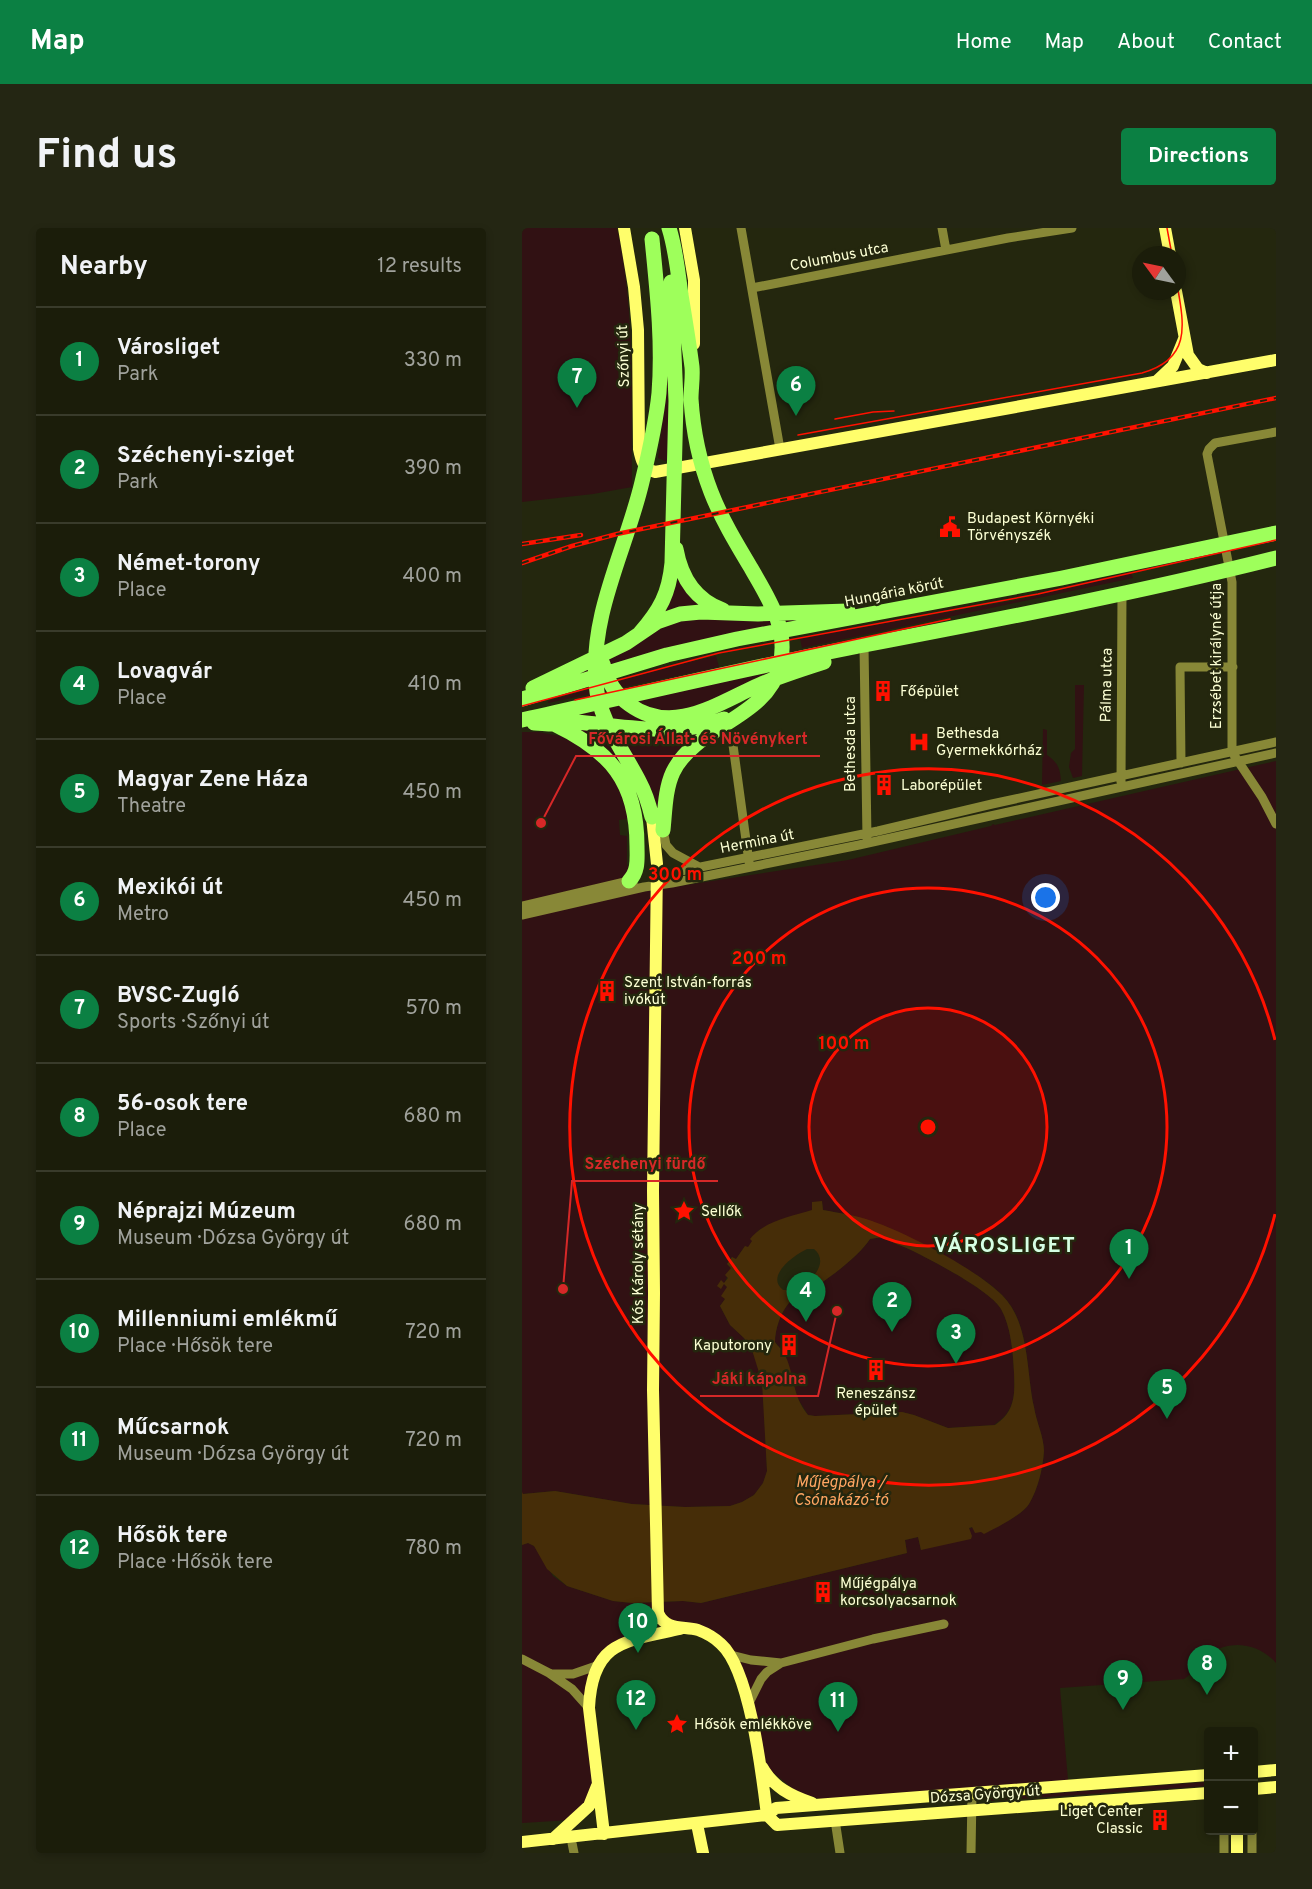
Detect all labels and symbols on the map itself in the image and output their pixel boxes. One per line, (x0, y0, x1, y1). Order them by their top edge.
street label: Columbus utca (788, 239, 890, 276)
north arrow (1132, 246, 1186, 300)
street label: Szőnyi út (614, 324, 635, 388)
pin: 7 (558, 358, 596, 408)
pin: 6 (776, 366, 816, 416)
place label: Budapest Környéki Törvényszék (967, 510, 1094, 546)
public building icon: Budapest Környéki Törvényszék (938, 515, 962, 539)
street label: Hungária körút (843, 575, 946, 612)
street label: Erzsébet királyné útja (1208, 583, 1227, 729)
street label: Pálma utca (1097, 648, 1118, 723)
building icon: Főépület (871, 679, 895, 703)
place label: Főépület (900, 683, 959, 702)
street label: Bethesda utca (842, 696, 861, 792)
callout: Fővárosi Állat- és Növénykert (576, 722, 820, 756)
place label: Bethesda Gyermekkórház (936, 725, 1042, 761)
text: Fővárosi Állat- és Növénykert (588, 728, 808, 750)
hospital icon: Bethesda Gyermekkórház (907, 730, 931, 754)
building icon: Laborépület (872, 773, 896, 797)
place label: Laborépület (901, 777, 982, 796)
street label: Hermina út (719, 826, 796, 859)
text: 300 m (648, 864, 702, 887)
your location (1031, 883, 1060, 912)
text: 200 m (731, 948, 787, 971)
place label: Szent István-forrás ivókút (624, 974, 752, 1010)
building icon: Szent István-forrás ivókút (595, 979, 619, 1003)
text: 100 m (818, 1033, 870, 1056)
centre of rings (918, 1117, 938, 1137)
callout: Széchenyi fürdő (572, 1147, 718, 1181)
text: Széchenyi fürdő (584, 1155, 707, 1175)
place icon: Sellők (672, 1199, 696, 1223)
place label: Sellők (701, 1203, 742, 1222)
street label: Kós Károly sétány (630, 1204, 649, 1324)
pin: 1 (1110, 1230, 1148, 1279)
district label: VÁROSLIGET (934, 1232, 1076, 1260)
pin: 4 (786, 1272, 826, 1322)
pin: 2 (872, 1282, 911, 1332)
pin: 3 (936, 1314, 976, 1364)
building icon: Kaputorony (777, 1333, 801, 1357)
place label: Kaputorony (693, 1337, 772, 1356)
building icon: Reneszánsz épület (864, 1358, 888, 1382)
callout: Jáki kápolna (700, 1362, 818, 1396)
text: Jáki kápolna (712, 1370, 806, 1390)
pin: 5 (1148, 1370, 1186, 1419)
place label: Reneszánsz épület (836, 1385, 916, 1421)
water label: Műjégpálya / Csónakázó-tó (794, 1473, 890, 1511)
place label: Műjégpálya korcsolyacsarnok (840, 1575, 957, 1611)
building icon: Műjégpálya korcsolyacsarnok (811, 1580, 835, 1604)
pin: 10 (618, 1604, 658, 1653)
pin: 8 (1188, 1646, 1226, 1695)
pin: 9 (1104, 1660, 1142, 1710)
pin: 12 (616, 1680, 656, 1730)
pin: 11 (818, 1682, 858, 1732)
place icon: Hősök emlékköve (665, 1712, 689, 1736)
place label: Hősök emlékköve (694, 1716, 812, 1735)
street label: Dózsa György út (929, 1782, 1041, 1809)
place label: Liget Center Classic (1060, 1803, 1143, 1839)
building icon: Liget Center Classic (1148, 1808, 1172, 1832)

